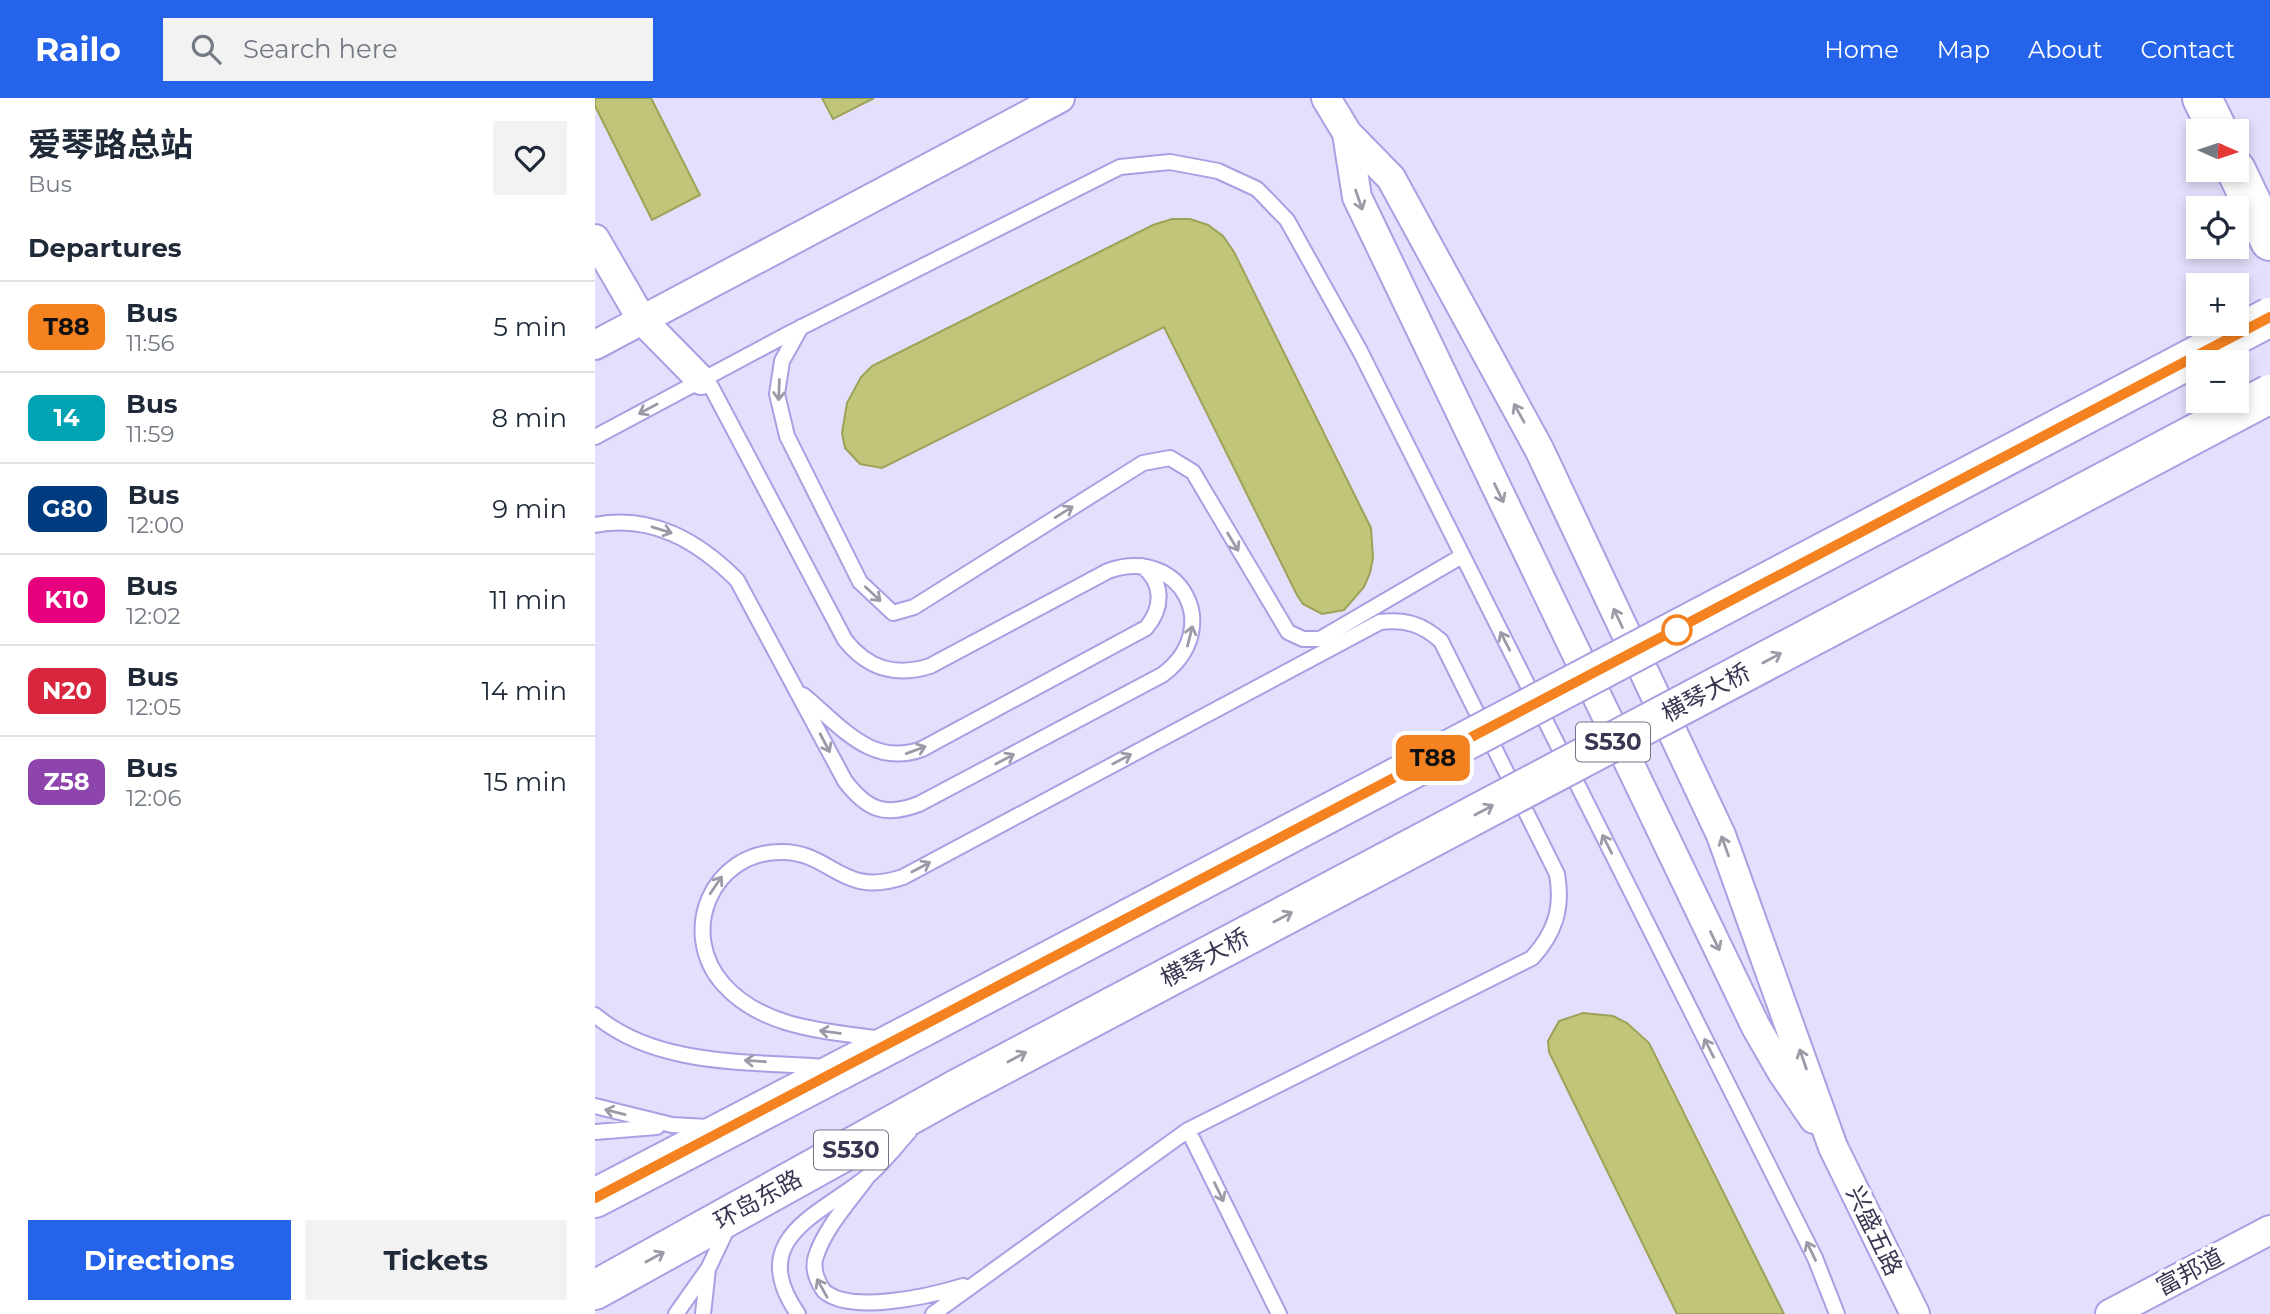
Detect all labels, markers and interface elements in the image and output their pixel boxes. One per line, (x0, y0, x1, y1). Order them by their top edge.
search box (163, 18, 653, 81)
text: Railo (35, 29, 121, 69)
icon: search (187, 30, 225, 68)
text: Search here (243, 33, 398, 65)
text: Home (1824, 35, 1899, 64)
text: Map (1937, 35, 1990, 64)
text: About (2028, 35, 2102, 64)
text: Contact (2140, 35, 2235, 64)
north arrow (2186, 119, 2249, 182)
map controls (2186, 119, 2249, 413)
button: heart (493, 121, 567, 195)
text: 爱琴路总站 (28, 124, 193, 164)
text: Bus (28, 170, 72, 198)
one-way arrow (1354, 188, 1366, 210)
button: locate (2186, 196, 2249, 259)
text: Departures (28, 232, 182, 264)
button: + (2186, 273, 2249, 336)
text: Bus (126, 297, 178, 329)
text: 5 min (493, 311, 567, 343)
text: T88 (43, 312, 90, 341)
text: 11:56 (126, 329, 175, 357)
button: − (2186, 350, 2249, 413)
one-way arrow (772, 378, 786, 401)
text: Bus (126, 388, 178, 420)
text: 8 min (491, 402, 567, 434)
one-way arrow (638, 402, 659, 416)
text: 14 (54, 403, 79, 432)
one-way arrow (1512, 403, 1525, 424)
text: 11:59 (126, 420, 175, 448)
text: Bus (128, 479, 179, 511)
one-way arrow (1493, 482, 1507, 503)
text: 9 min (492, 493, 567, 525)
text: G80 (42, 494, 93, 523)
one-way arrow (1054, 505, 1074, 519)
text: 12:00 (128, 511, 184, 539)
one-way arrow (651, 524, 673, 537)
one-way arrow (1226, 531, 1240, 551)
text: Bus (126, 570, 178, 602)
text: 11 min (489, 584, 567, 616)
text: K10 (45, 585, 88, 614)
one-way arrow (864, 586, 882, 602)
text: 12:02 (126, 602, 181, 630)
one-way arrow (1611, 607, 1624, 628)
unlabelled marker (1662, 615, 1692, 645)
one-way arrow (1184, 625, 1197, 648)
one-way arrow (1498, 631, 1512, 652)
one-way arrow (1761, 651, 1782, 664)
street label: 横琴大桥 (1657, 657, 1755, 728)
text: Bus (127, 661, 178, 693)
text: 14 min (481, 675, 567, 707)
text: N20 (42, 676, 92, 705)
text: 12:05 (127, 693, 181, 721)
road number: S530 (1576, 722, 1650, 762)
one-way arrow (818, 732, 832, 752)
line badge: T88 (1393, 735, 1473, 781)
one-way arrow (904, 743, 926, 755)
text: T88 (1410, 743, 1456, 772)
one-way arrow (994, 751, 1015, 765)
text: Bus (126, 752, 178, 784)
one-way arrow (1111, 752, 1132, 766)
text: 15 min (484, 766, 567, 798)
text: Z58 (43, 767, 90, 796)
text: 12:06 (126, 784, 181, 812)
one-way arrow (1473, 803, 1494, 816)
one-way arrow (1600, 834, 1614, 855)
one-way arrow (1718, 835, 1730, 857)
one-way arrow (911, 859, 931, 873)
one-way arrow (710, 876, 724, 896)
one-way arrow (1272, 909, 1293, 923)
street label: 横琴大桥 (1156, 922, 1254, 993)
one-way arrow (1709, 930, 1722, 951)
one-way arrow (819, 1025, 841, 1038)
one-way arrow (1702, 1038, 1715, 1059)
one-way arrow (1796, 1049, 1808, 1071)
one-way arrow (1006, 1050, 1027, 1064)
one-way arrow (744, 1054, 767, 1067)
one-way arrow (604, 1105, 627, 1118)
road number: S530 (814, 1130, 888, 1170)
street label: 环岛东路 (709, 1164, 807, 1236)
one-way arrow (1212, 1181, 1226, 1202)
street label: 兴盛五路 (1840, 1181, 1909, 1280)
button: Directions (28, 1220, 291, 1300)
button: Tickets (305, 1220, 567, 1300)
one-way arrow (1803, 1241, 1817, 1262)
street label: 富邦道 (2151, 1242, 2228, 1301)
one-way arrow (644, 1250, 664, 1264)
one-way arrow (815, 1278, 829, 1298)

